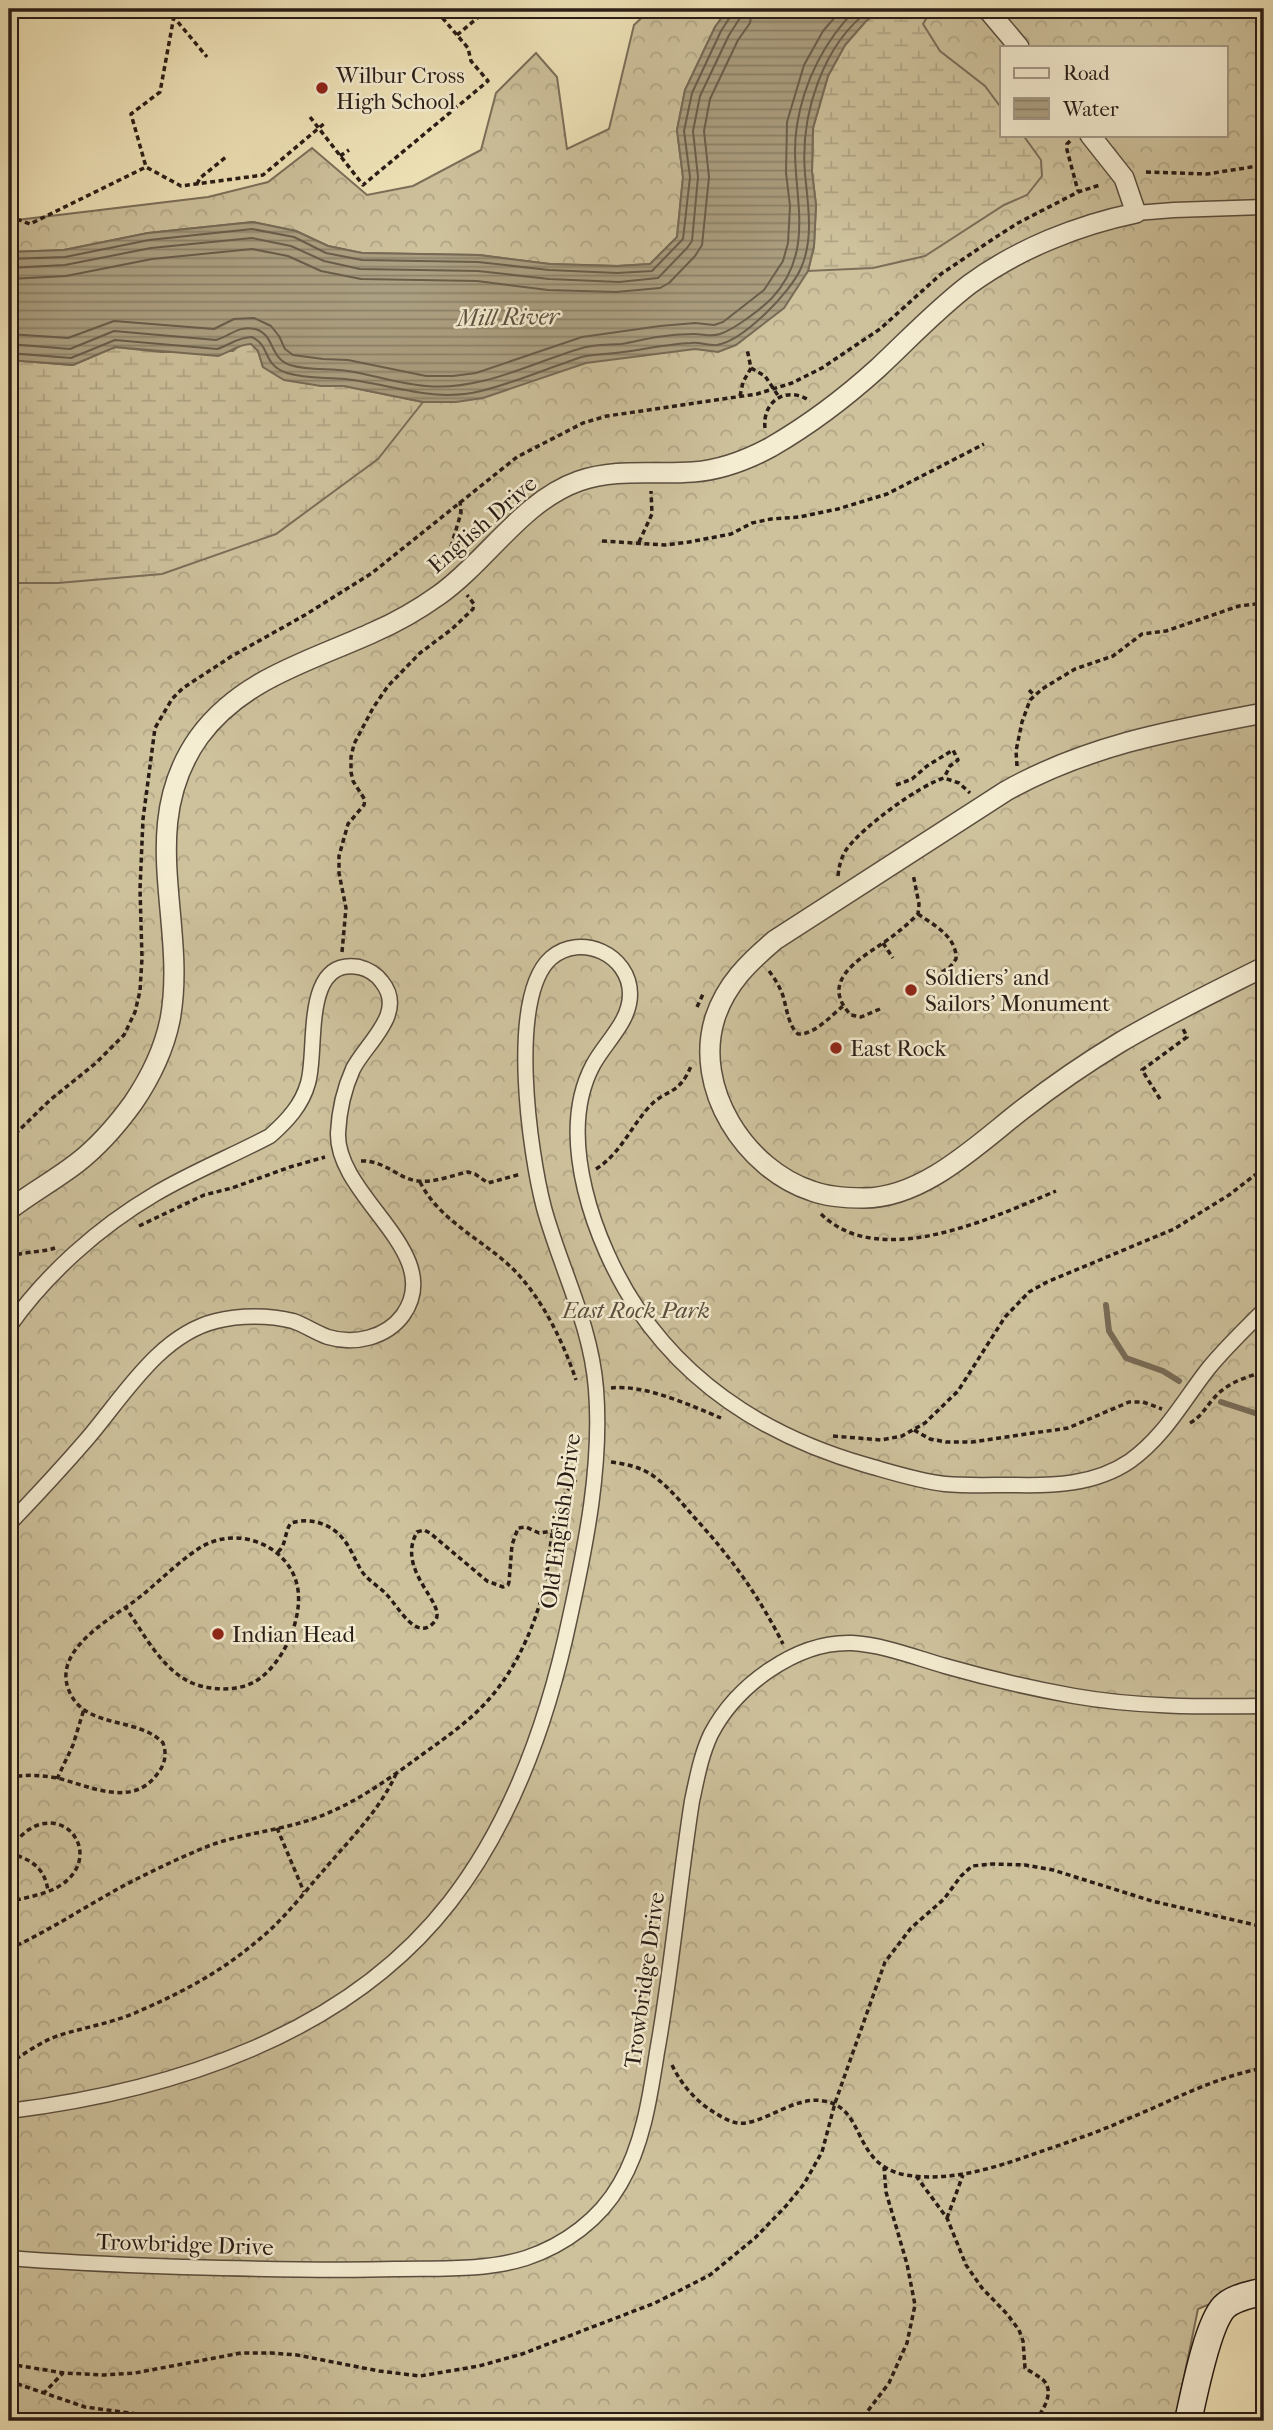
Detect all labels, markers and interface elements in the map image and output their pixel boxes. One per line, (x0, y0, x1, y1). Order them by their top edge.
legend (1000, 46, 1228, 136)
text: Road (1063, 61, 1110, 85)
place label: Wilbur Cross High School (335, 62, 465, 115)
marker: Wilbur Cross High School (314, 80, 330, 96)
text: Water (1062, 97, 1119, 121)
water label: Mill River (455, 302, 562, 332)
street label: English Drive (422, 470, 542, 579)
place label: Soldiers' and Sailors' Monument (925, 964, 1110, 1017)
marker: Soldiers' and Sailors' Monument (903, 982, 919, 998)
place label: East Rock (850, 1035, 947, 1062)
marker: East Rock (828, 1040, 844, 1056)
park label: East Rock Park (560, 1297, 710, 1324)
street label: Old English Drive (535, 1431, 586, 1611)
place label: Indian Head (232, 1621, 355, 1648)
marker: Indian Head (210, 1626, 226, 1642)
street label: Trowbridge Drive (619, 1890, 670, 2070)
street label: Trowbridge Drive (96, 2228, 274, 2261)

